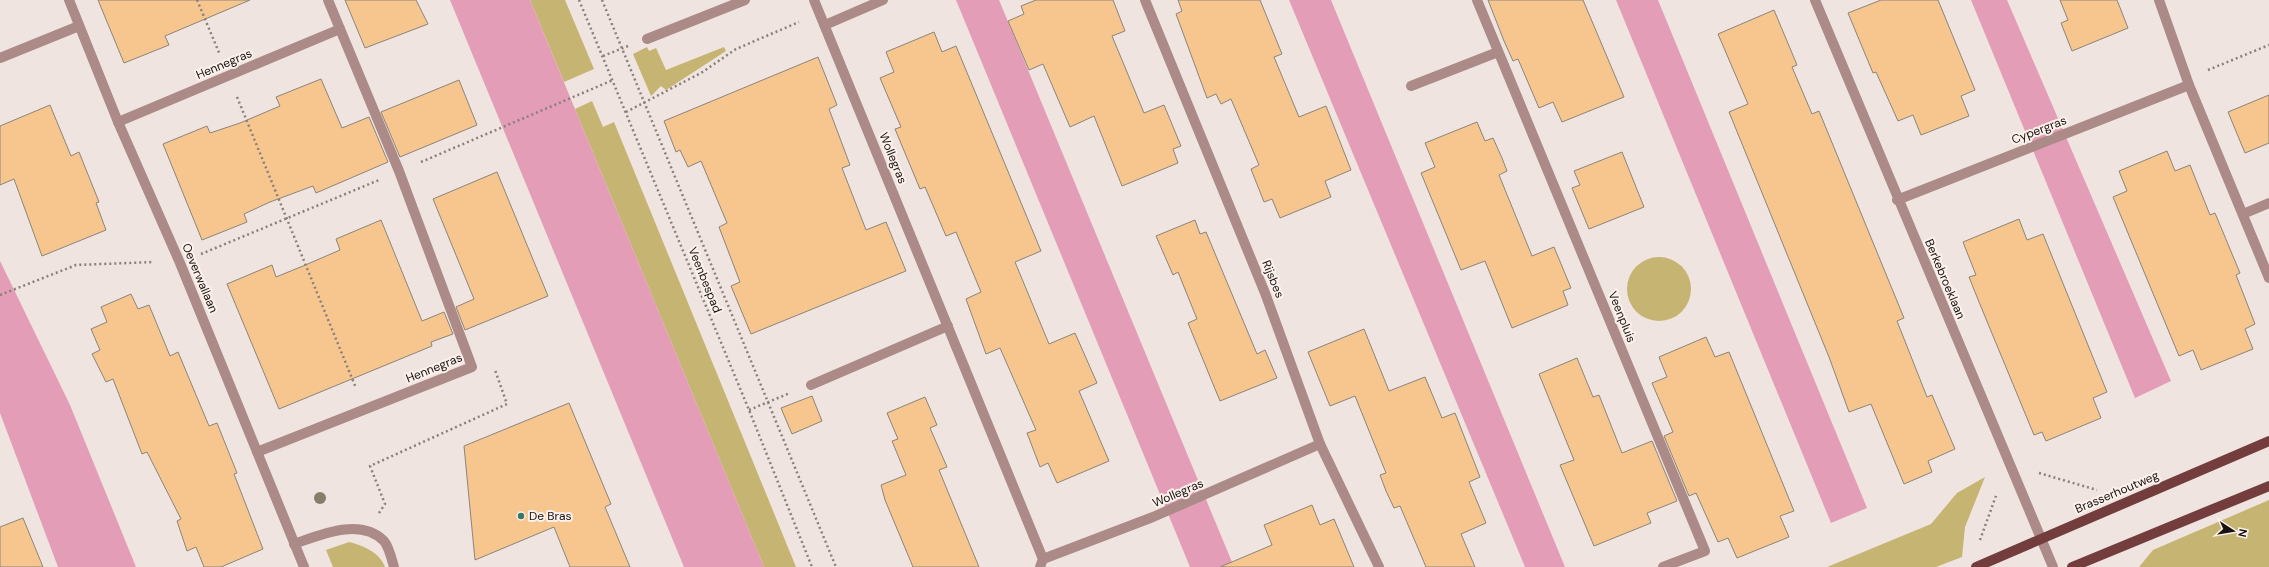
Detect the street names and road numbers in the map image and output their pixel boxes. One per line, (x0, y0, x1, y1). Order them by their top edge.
street label: Hennegras (194, 45, 254, 83)
street label: Cypergras (2009, 112, 2069, 148)
street label: Wollegras (875, 130, 911, 186)
street label: Berkebroeklaan (1921, 237, 1969, 321)
street label: Oeverwallaan (178, 241, 222, 315)
street label: Veenbespad (685, 245, 725, 315)
street label: Rijsbes (1258, 258, 1288, 300)
street label: Veenpluis (1605, 289, 1639, 345)
street label: Hennegras (404, 349, 464, 387)
street label: Brasserhoutweg (2073, 467, 2162, 517)
street label: Wollegras (1150, 475, 1206, 511)

